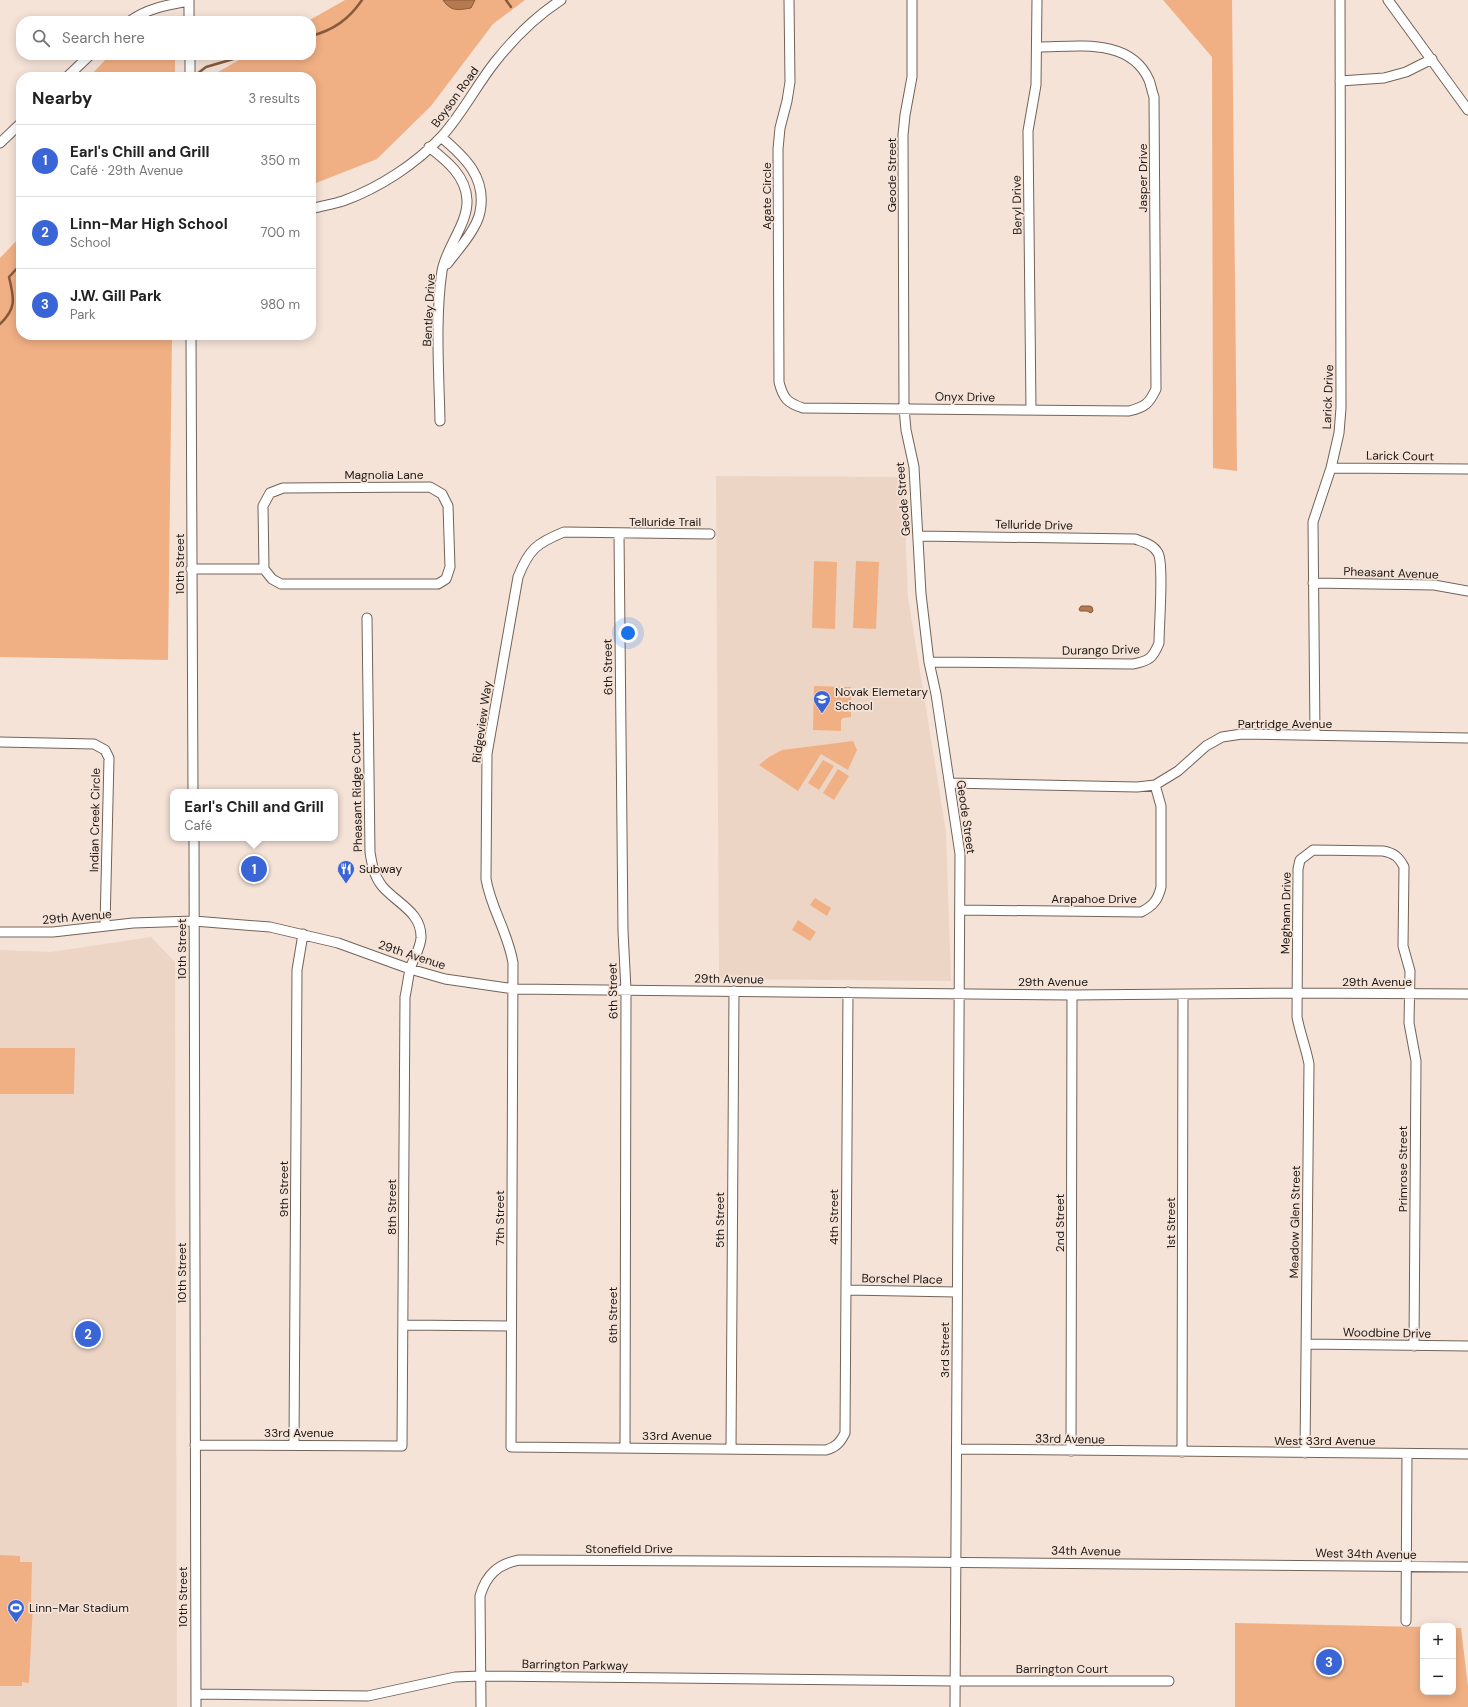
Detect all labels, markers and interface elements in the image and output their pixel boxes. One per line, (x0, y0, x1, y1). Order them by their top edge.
search box (16, 16, 316, 60)
icon: search (30, 27, 52, 49)
text: Search here (62, 28, 145, 48)
street label: Boyson Road (428, 63, 482, 131)
text: Nearby (32, 87, 92, 109)
text: 3 results (248, 90, 300, 107)
street label: Geode Street (884, 137, 900, 212)
text: Earl's Chill and Grill (70, 142, 209, 162)
street label: Jasper Drive (1135, 143, 1151, 212)
text: 1 (43, 152, 47, 169)
text: 350 m (260, 152, 300, 169)
text: Café · 29th Avenue (70, 162, 183, 179)
street label: Agate Circle (759, 162, 775, 230)
street label: Beryl Drive (1008, 175, 1026, 235)
text: Linn-Mar High School (70, 214, 228, 234)
text: 2 (41, 224, 49, 241)
text: 700 m (260, 224, 300, 241)
text: School (70, 234, 111, 251)
street label: Bentley Drive (419, 273, 439, 347)
text: J.W. Gill Park (70, 286, 162, 306)
text: 3 (41, 296, 49, 313)
text: 980 m (260, 296, 300, 313)
text: Park (70, 306, 96, 323)
street label: Larick Drive (1319, 364, 1337, 430)
street label: Onyx Drive (935, 388, 995, 406)
street label: Larick Court (1366, 447, 1434, 465)
street label: Geode Street (892, 461, 914, 537)
street label: Magnolia Lane (344, 467, 424, 483)
street label: Telluride Trail (629, 514, 701, 530)
street label: Telluride Drive (995, 516, 1073, 534)
street label: 10th Street (172, 533, 188, 594)
street label: Pheasant Avenue (1343, 563, 1439, 583)
your location (618, 623, 638, 643)
street label: 6th Street (600, 638, 616, 695)
street label: Durango Drive (1062, 641, 1140, 659)
street label: Ridgeview Way (468, 680, 496, 764)
place label: Novak Elemetary School (835, 684, 928, 714)
school or university icon: Novak Elemetary School (812, 689, 832, 714)
street label: Partridge Avenue (1238, 716, 1332, 732)
street label: Pheasant Ridge Court (348, 731, 366, 852)
street label: Indian Creek Circle (86, 767, 104, 872)
street label: Geode Street (953, 779, 979, 855)
popup (170, 789, 338, 841)
text: Earl's Chill and Grill (184, 797, 324, 817)
text: Café (184, 817, 212, 834)
pin: 1 (241, 854, 267, 884)
restaurant icon: Subway (336, 859, 356, 884)
place label: Subway (359, 861, 402, 877)
street label: Meghann Drive (1277, 871, 1295, 954)
street label: Arapahoe Drive (1051, 891, 1137, 907)
street label: 29th Avenue (41, 906, 113, 928)
street label: 10th Street (174, 918, 190, 979)
street label: 29th Avenue (376, 937, 448, 973)
street label: 6th Street (605, 962, 621, 1019)
street label: 29th Avenue (694, 970, 764, 988)
street label: 29th Avenue (1018, 974, 1088, 990)
street label: 29th Avenue (1342, 974, 1412, 990)
street label: Primrose Street (1395, 1126, 1411, 1212)
street label: 9th Street (276, 1161, 292, 1217)
street label: Meadow Glen Street (1286, 1165, 1304, 1279)
street label: 8th Street (384, 1179, 400, 1235)
street label: 4th Street (826, 1189, 842, 1245)
street label: 7th Street (492, 1190, 508, 1246)
street label: 5th Street (712, 1192, 728, 1248)
street label: 2nd Street (1052, 1193, 1068, 1252)
street label: 1st Street (1163, 1197, 1179, 1249)
street label: 10th Street (174, 1242, 190, 1303)
street label: Borschel Place (861, 1270, 943, 1288)
street label: 6th Street (605, 1287, 621, 1343)
pin: 2 (75, 1319, 101, 1349)
street label: 3rd Street (937, 1322, 953, 1378)
street label: Woodbine Drive (1343, 1324, 1432, 1342)
street label: 33rd Avenue (264, 1425, 334, 1441)
street label: 33rd Avenue (642, 1428, 712, 1444)
street label: 33rd Avenue (1035, 1430, 1105, 1448)
street label: West 33rd Avenue (1274, 1433, 1376, 1449)
street label: Stonefield Drive (585, 1541, 673, 1557)
street label: 34th Avenue (1051, 1542, 1121, 1560)
street label: West 34th Avenue (1315, 1545, 1417, 1563)
street label: 10th Street (175, 1566, 191, 1627)
sports icon: Linn-Mar Stadium (6, 1598, 26, 1623)
place label: Linn-Mar Stadium (29, 1600, 129, 1616)
map controls (1420, 1623, 1456, 1695)
button: + (1420, 1623, 1456, 1659)
pin: 3 (1316, 1647, 1342, 1677)
street label: Barrington Parkway (522, 1656, 629, 1674)
button: − (1420, 1659, 1456, 1695)
street label: Barrington Court (1016, 1661, 1109, 1677)

